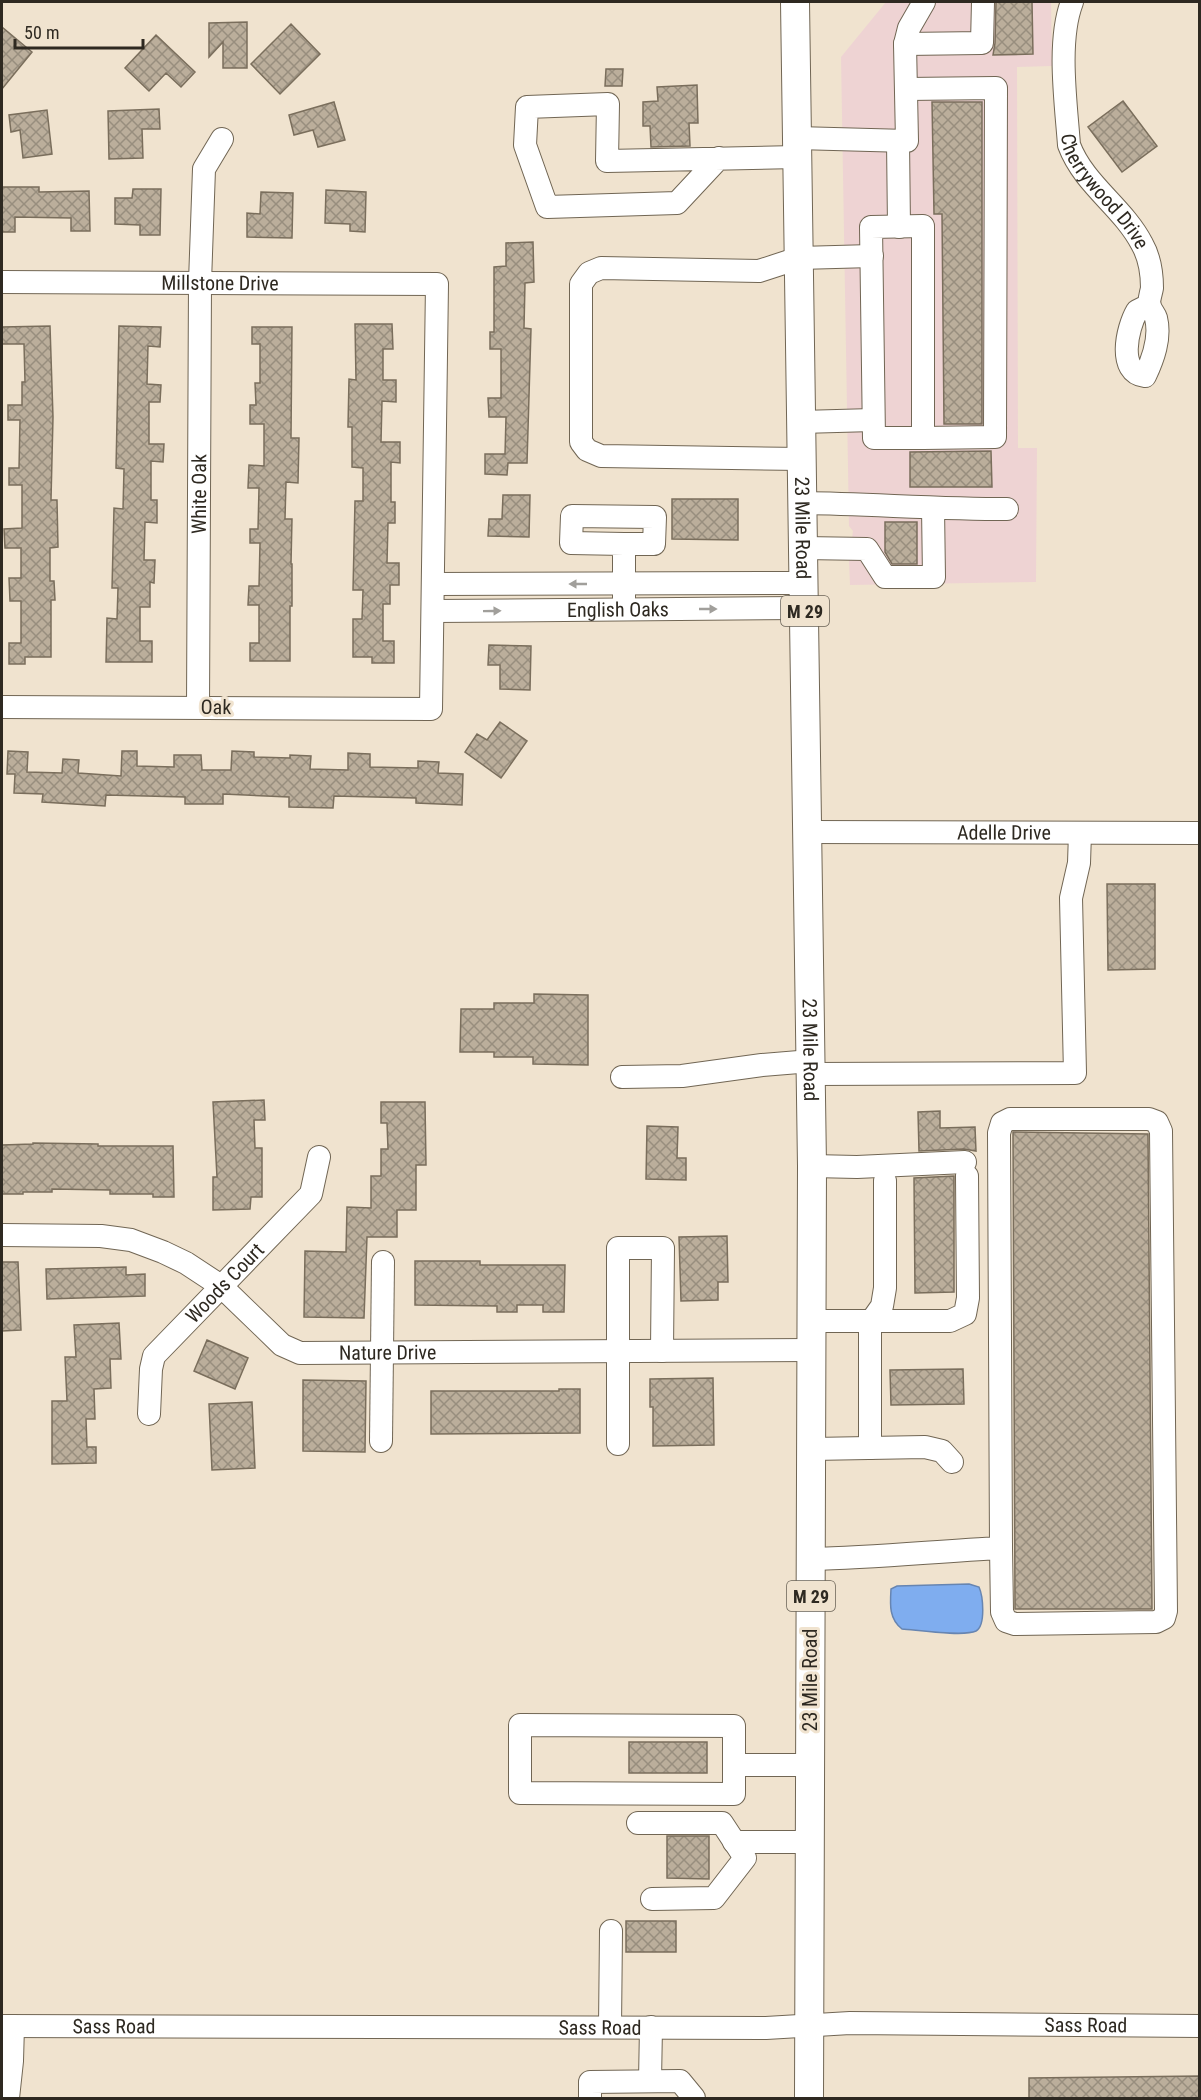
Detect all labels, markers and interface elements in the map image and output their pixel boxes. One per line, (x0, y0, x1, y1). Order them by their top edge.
scale bar (15, 12, 142, 50)
text: 50 m (24, 22, 59, 43)
street label: Cherrywood Drive (1056, 133, 1154, 253)
street label: Millstone Drive (161, 271, 279, 295)
street label: White Oak (187, 454, 211, 534)
street label: 23 Mile Road (790, 476, 815, 580)
one-way arrow (568, 579, 587, 589)
road number: M 29 (781, 596, 829, 626)
street label: English Oaks (567, 597, 669, 622)
one-way arrow (699, 604, 718, 614)
one-way arrow (483, 606, 502, 615)
street label: Oak (200, 695, 232, 719)
street label: Adelle Drive (957, 820, 1051, 845)
street label: 23 Mile Road (798, 998, 823, 1101)
street label: Woods Court (181, 1238, 269, 1328)
street label: Nature Drive (339, 1340, 436, 1365)
road number: M 29 (787, 1581, 835, 1611)
street label: 23 Mile Road (798, 1629, 822, 1731)
street label: Sass Road (1044, 2013, 1127, 2037)
street label: Sass Road (72, 2014, 156, 2038)
street label: Sass Road (558, 2015, 642, 2040)

